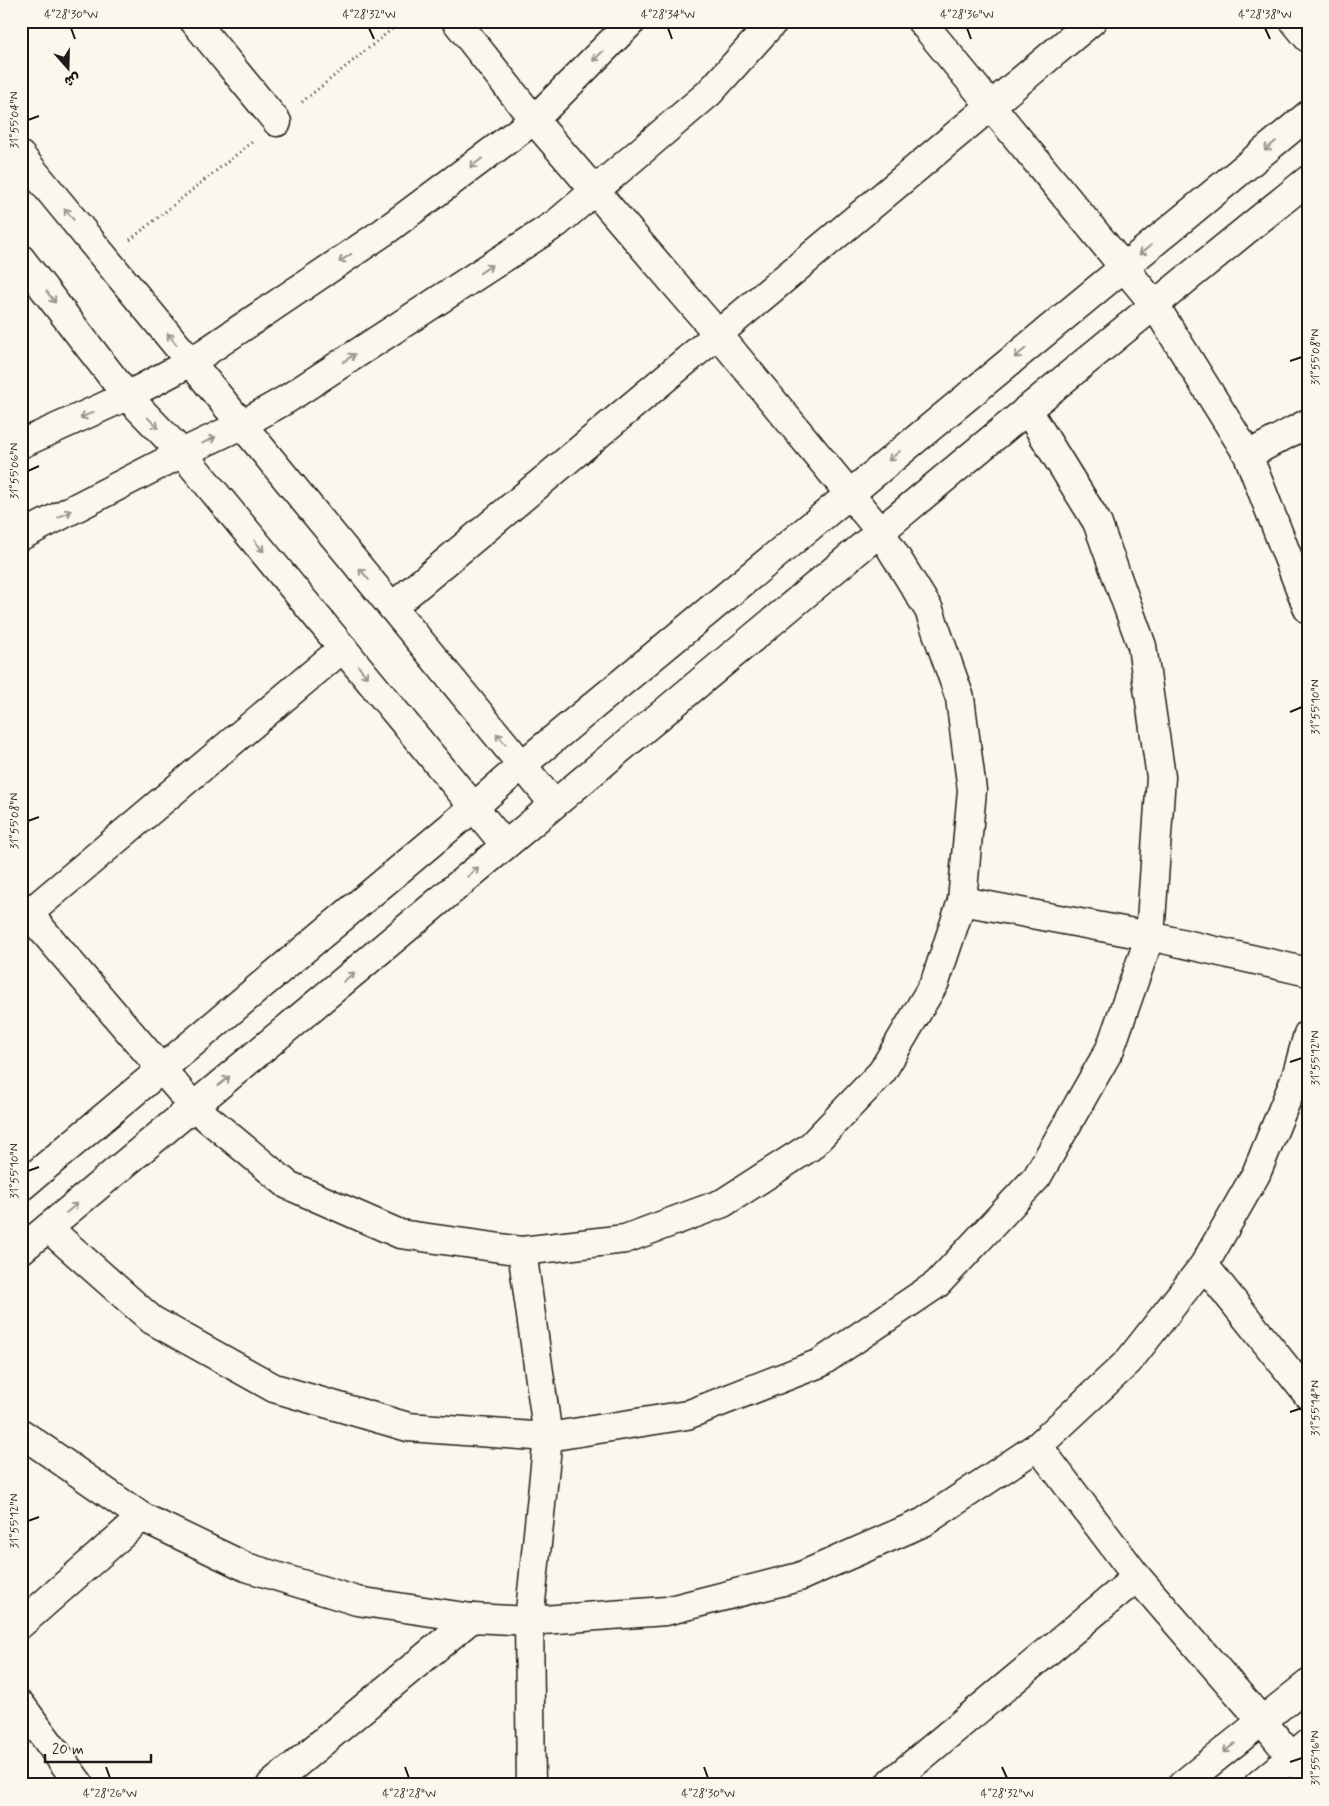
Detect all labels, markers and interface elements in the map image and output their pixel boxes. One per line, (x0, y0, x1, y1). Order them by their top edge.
text: 4°28'30"W (44, 7, 98, 23)
text: 4°28'32"W (342, 7, 396, 23)
text: 4°28'34"W (641, 7, 695, 23)
text: 4°28'36"W (940, 7, 994, 23)
text: 4°28'38"W (1238, 7, 1292, 23)
north arrow (42, 42, 92, 92)
one-way arrow (592, 50, 604, 62)
text: ش (62, 68, 82, 90)
text: 31°55'04"N (7, 91, 23, 149)
one-way arrow (1264, 141, 1277, 152)
one-way arrow (469, 158, 483, 168)
one-way arrow (64, 208, 75, 221)
one-way arrow (1139, 244, 1152, 255)
one-way arrow (338, 253, 352, 263)
one-way arrow (478, 264, 492, 274)
one-way arrow (46, 290, 56, 304)
text: 31°55'08"N (1308, 329, 1324, 385)
one-way arrow (167, 333, 178, 346)
one-way arrow (1013, 348, 1026, 359)
one-way arrow (342, 353, 356, 363)
one-way arrow (80, 410, 95, 420)
one-way arrow (147, 417, 159, 429)
one-way arrow (201, 435, 216, 444)
text: 31°55'06"N (7, 443, 23, 499)
one-way arrow (888, 451, 901, 462)
one-way arrow (57, 509, 72, 519)
one-way arrow (254, 540, 265, 553)
one-way arrow (358, 567, 370, 580)
one-way arrow (357, 665, 368, 678)
text: 31°55'10"N (1308, 679, 1324, 735)
one-way arrow (495, 733, 506, 746)
text: 31°55'08"N (7, 793, 23, 849)
one-way arrow (466, 867, 479, 878)
one-way arrow (342, 971, 355, 982)
text: 31°55'12"N (1308, 1031, 1324, 1085)
one-way arrow (218, 1076, 231, 1087)
text: 31°55'10"N (7, 1143, 23, 1199)
one-way arrow (66, 1202, 79, 1213)
text: 31°55'14"N (1308, 1380, 1324, 1436)
text: 31°55'12"N (7, 1494, 23, 1548)
text: 31°55'16"N (1308, 1730, 1324, 1786)
scale bar (45, 1731, 151, 1763)
text: 20 m (52, 1740, 84, 1760)
one-way arrow (1222, 1743, 1236, 1753)
text: 4°28'26"W (83, 1786, 137, 1802)
text: 4°28'28"W (382, 1786, 436, 1802)
text: 4°28'30"W (681, 1786, 735, 1802)
text: 4°28'32"W (980, 1786, 1034, 1802)

